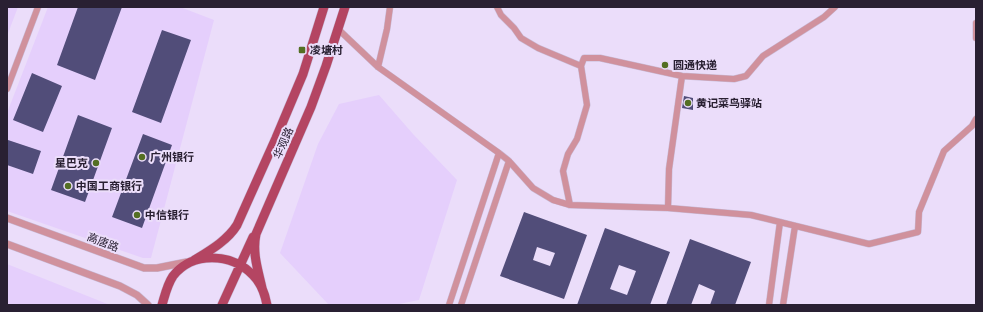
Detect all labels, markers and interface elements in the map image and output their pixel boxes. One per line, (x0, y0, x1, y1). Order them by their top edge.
place label: 凌塘村 (310, 44, 343, 57)
marker: 凌塘村 (297, 45, 307, 55)
place label: 圆通快递 (673, 59, 717, 72)
marker: 圆通快递 (660, 60, 670, 70)
place label: 黄记菜鸟驿站 (696, 97, 762, 110)
marker: 黄记菜鸟驿站 (683, 98, 693, 108)
street label: 华观路 (271, 125, 296, 161)
place label: 广州银行 (150, 151, 194, 164)
marker: 广州银行 (137, 152, 147, 162)
place label: 星巴克 (55, 157, 88, 170)
marker: 星巴克 (91, 158, 101, 168)
place label: 中国工商银行 (76, 180, 142, 193)
marker: 中国工商银行 (63, 181, 73, 191)
place label: 中信银行 (145, 209, 189, 222)
marker: 中信银行 (132, 210, 142, 220)
street label: 高唐路 (85, 230, 121, 254)

